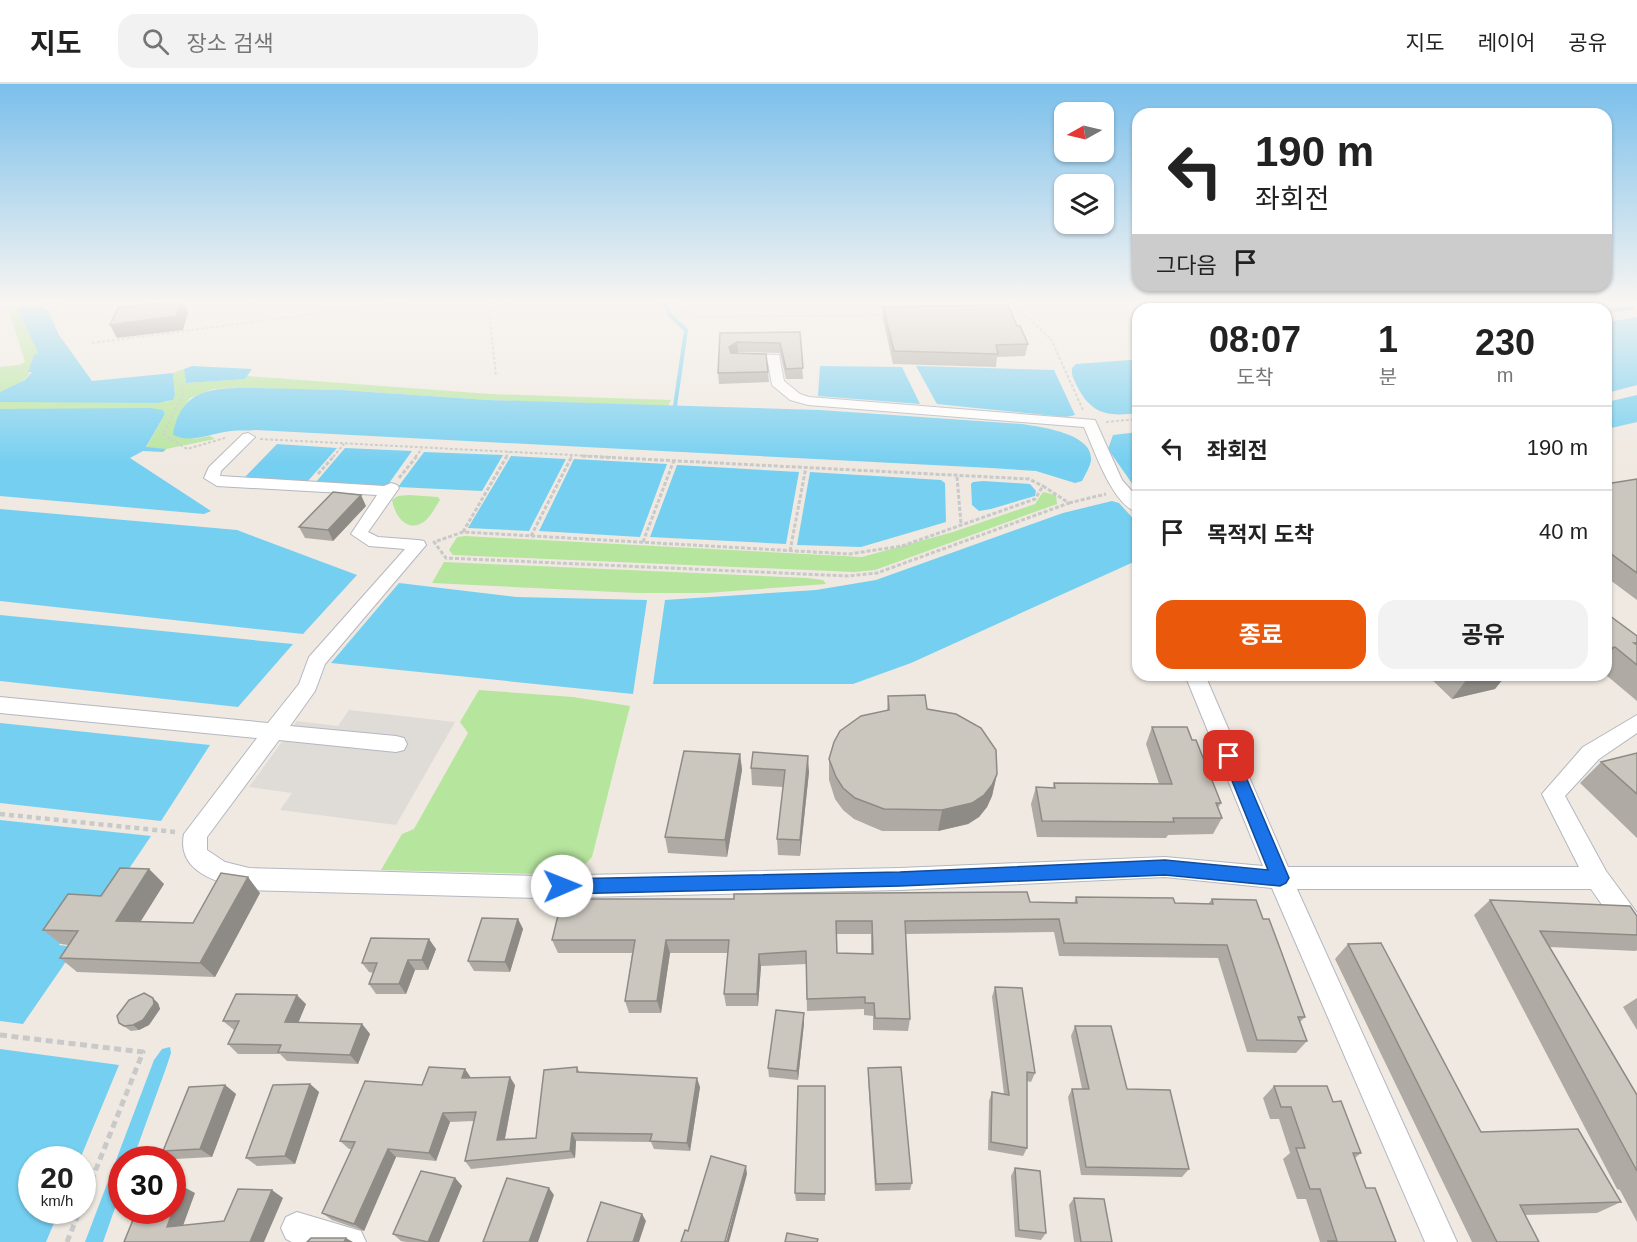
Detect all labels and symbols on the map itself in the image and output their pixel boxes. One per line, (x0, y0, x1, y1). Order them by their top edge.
north arrow (1054, 102, 1114, 162)
pin (1203, 730, 1254, 781)
position arrow (530, 854, 594, 918)
speed limit sign: 30 (108, 1146, 186, 1224)

